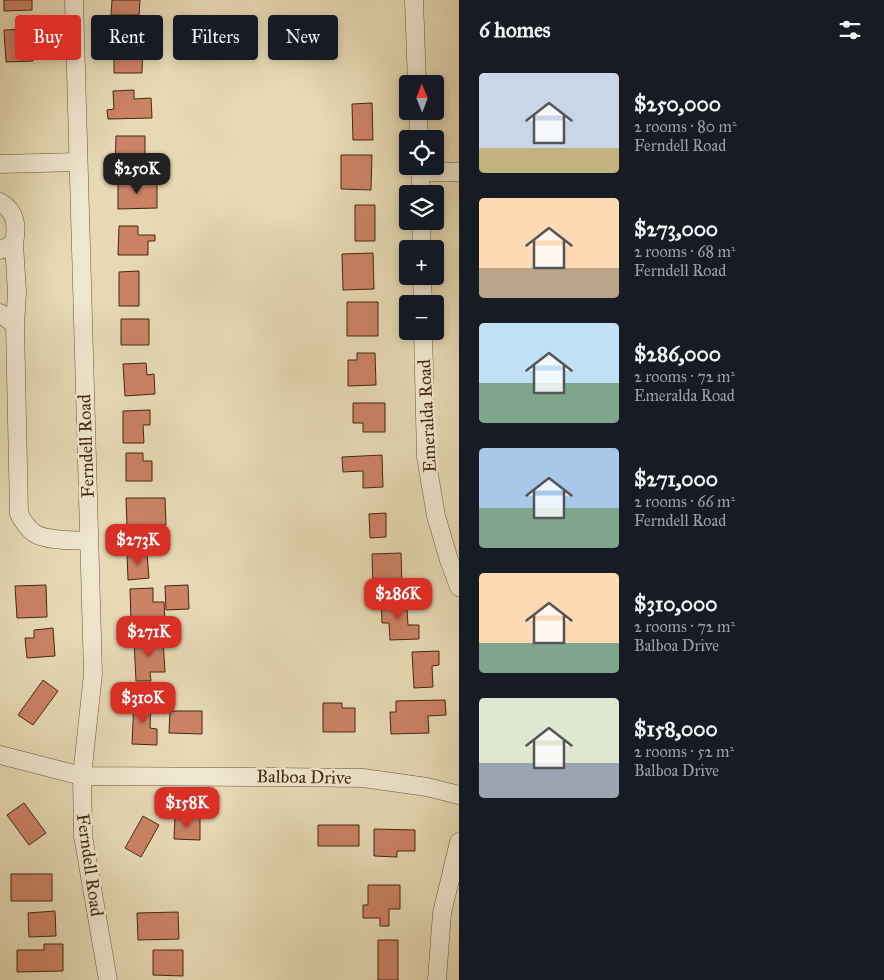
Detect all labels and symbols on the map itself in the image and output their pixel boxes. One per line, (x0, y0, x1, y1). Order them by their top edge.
north arrow (399, 75, 444, 120)
pin: $250K (102, 152, 172, 195)
street label: Emeralda Road (413, 359, 441, 473)
street label: Ferndell Road (73, 394, 99, 498)
pin: $273K (103, 524, 173, 566)
pin: $286K (363, 578, 433, 620)
pin: $271K (114, 616, 184, 658)
pin: $310K (108, 682, 178, 724)
street label: Balboa Drive (256, 765, 352, 789)
pin: $158K (152, 786, 222, 829)
street label: Ferndell Road (72, 812, 108, 918)

